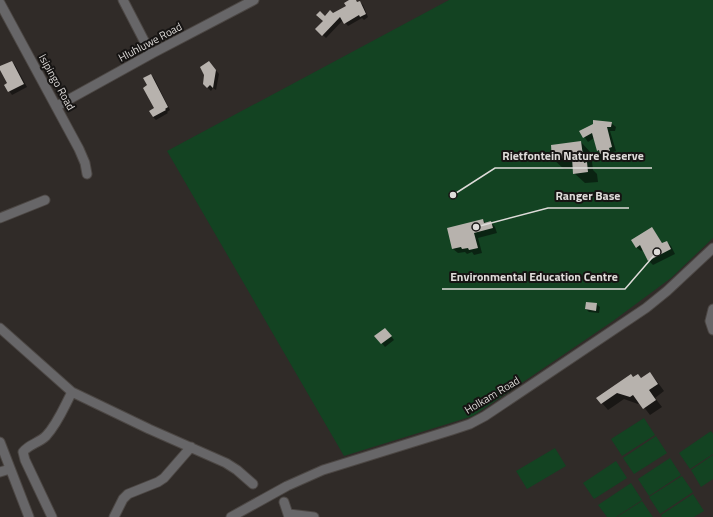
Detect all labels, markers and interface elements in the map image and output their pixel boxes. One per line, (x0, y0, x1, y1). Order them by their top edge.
street label: Hluhluwe Road (115, 18, 185, 66)
street label: Isipingo Road (35, 51, 79, 113)
callout: Rietfontein Nature Reserve (495, 144, 652, 168)
text: Rietfontein Nature Reserve (502, 146, 644, 165)
callout: Ranger Base (548, 184, 629, 208)
text: Ranger Base (555, 186, 621, 205)
callout: Environmental Education Centre (442, 265, 625, 289)
text: Environmental Education Centre (450, 267, 618, 286)
street label: Holkam Road (461, 372, 523, 418)

